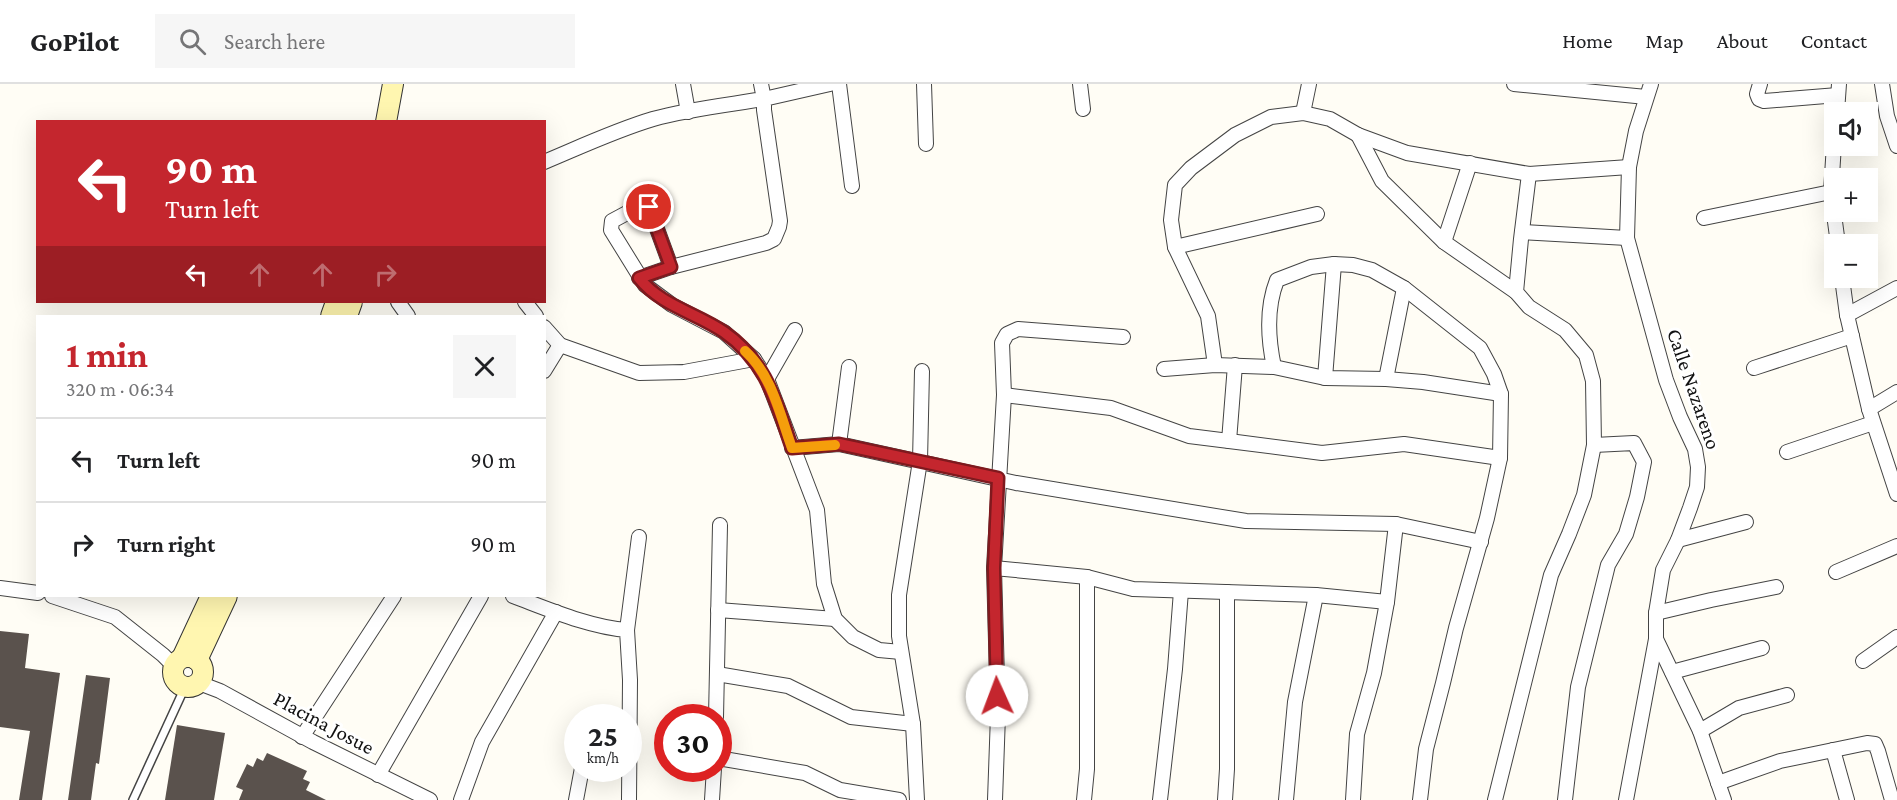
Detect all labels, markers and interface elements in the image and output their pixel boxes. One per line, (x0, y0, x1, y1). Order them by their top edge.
search box (155, 14, 575, 68)
icon: search (176, 25, 209, 58)
text: GoPilot (30, 26, 119, 57)
text: Search here (224, 29, 325, 54)
text: Home (1562, 29, 1612, 53)
text: Map (1645, 29, 1684, 53)
text: About (1717, 29, 1768, 53)
text: Contact (1801, 29, 1867, 53)
map controls (1824, 102, 1878, 288)
button: sound (1824, 102, 1878, 156)
icon: left (66, 144, 144, 222)
text: 90 m (165, 145, 257, 192)
button: + (1824, 168, 1878, 222)
pin (623, 181, 674, 232)
icon: arrive (632, 190, 665, 223)
text: Turn left (165, 194, 259, 224)
button: − (1824, 234, 1878, 288)
icon: left (180, 258, 213, 291)
icon: ahead (243, 258, 276, 291)
icon: ahead (306, 258, 339, 291)
icon: right (369, 258, 402, 291)
street label: Calle Nazareno (1662, 325, 1726, 453)
text: 1 min (66, 335, 148, 375)
button: close (453, 335, 516, 398)
text: 320 m · 06:34 (66, 378, 174, 400)
icon: left (66, 444, 99, 477)
text: Turn left (117, 448, 200, 473)
text: 90 m (471, 448, 516, 473)
icon: right (66, 528, 99, 561)
text: Turn right (117, 532, 215, 557)
text: 90 m (471, 532, 516, 557)
position arrow (965, 664, 1029, 728)
street label: Placina Josue (270, 687, 378, 759)
speed limit sign: 30 (654, 704, 732, 782)
text: 25 (588, 719, 618, 752)
text: km/h (587, 750, 619, 766)

